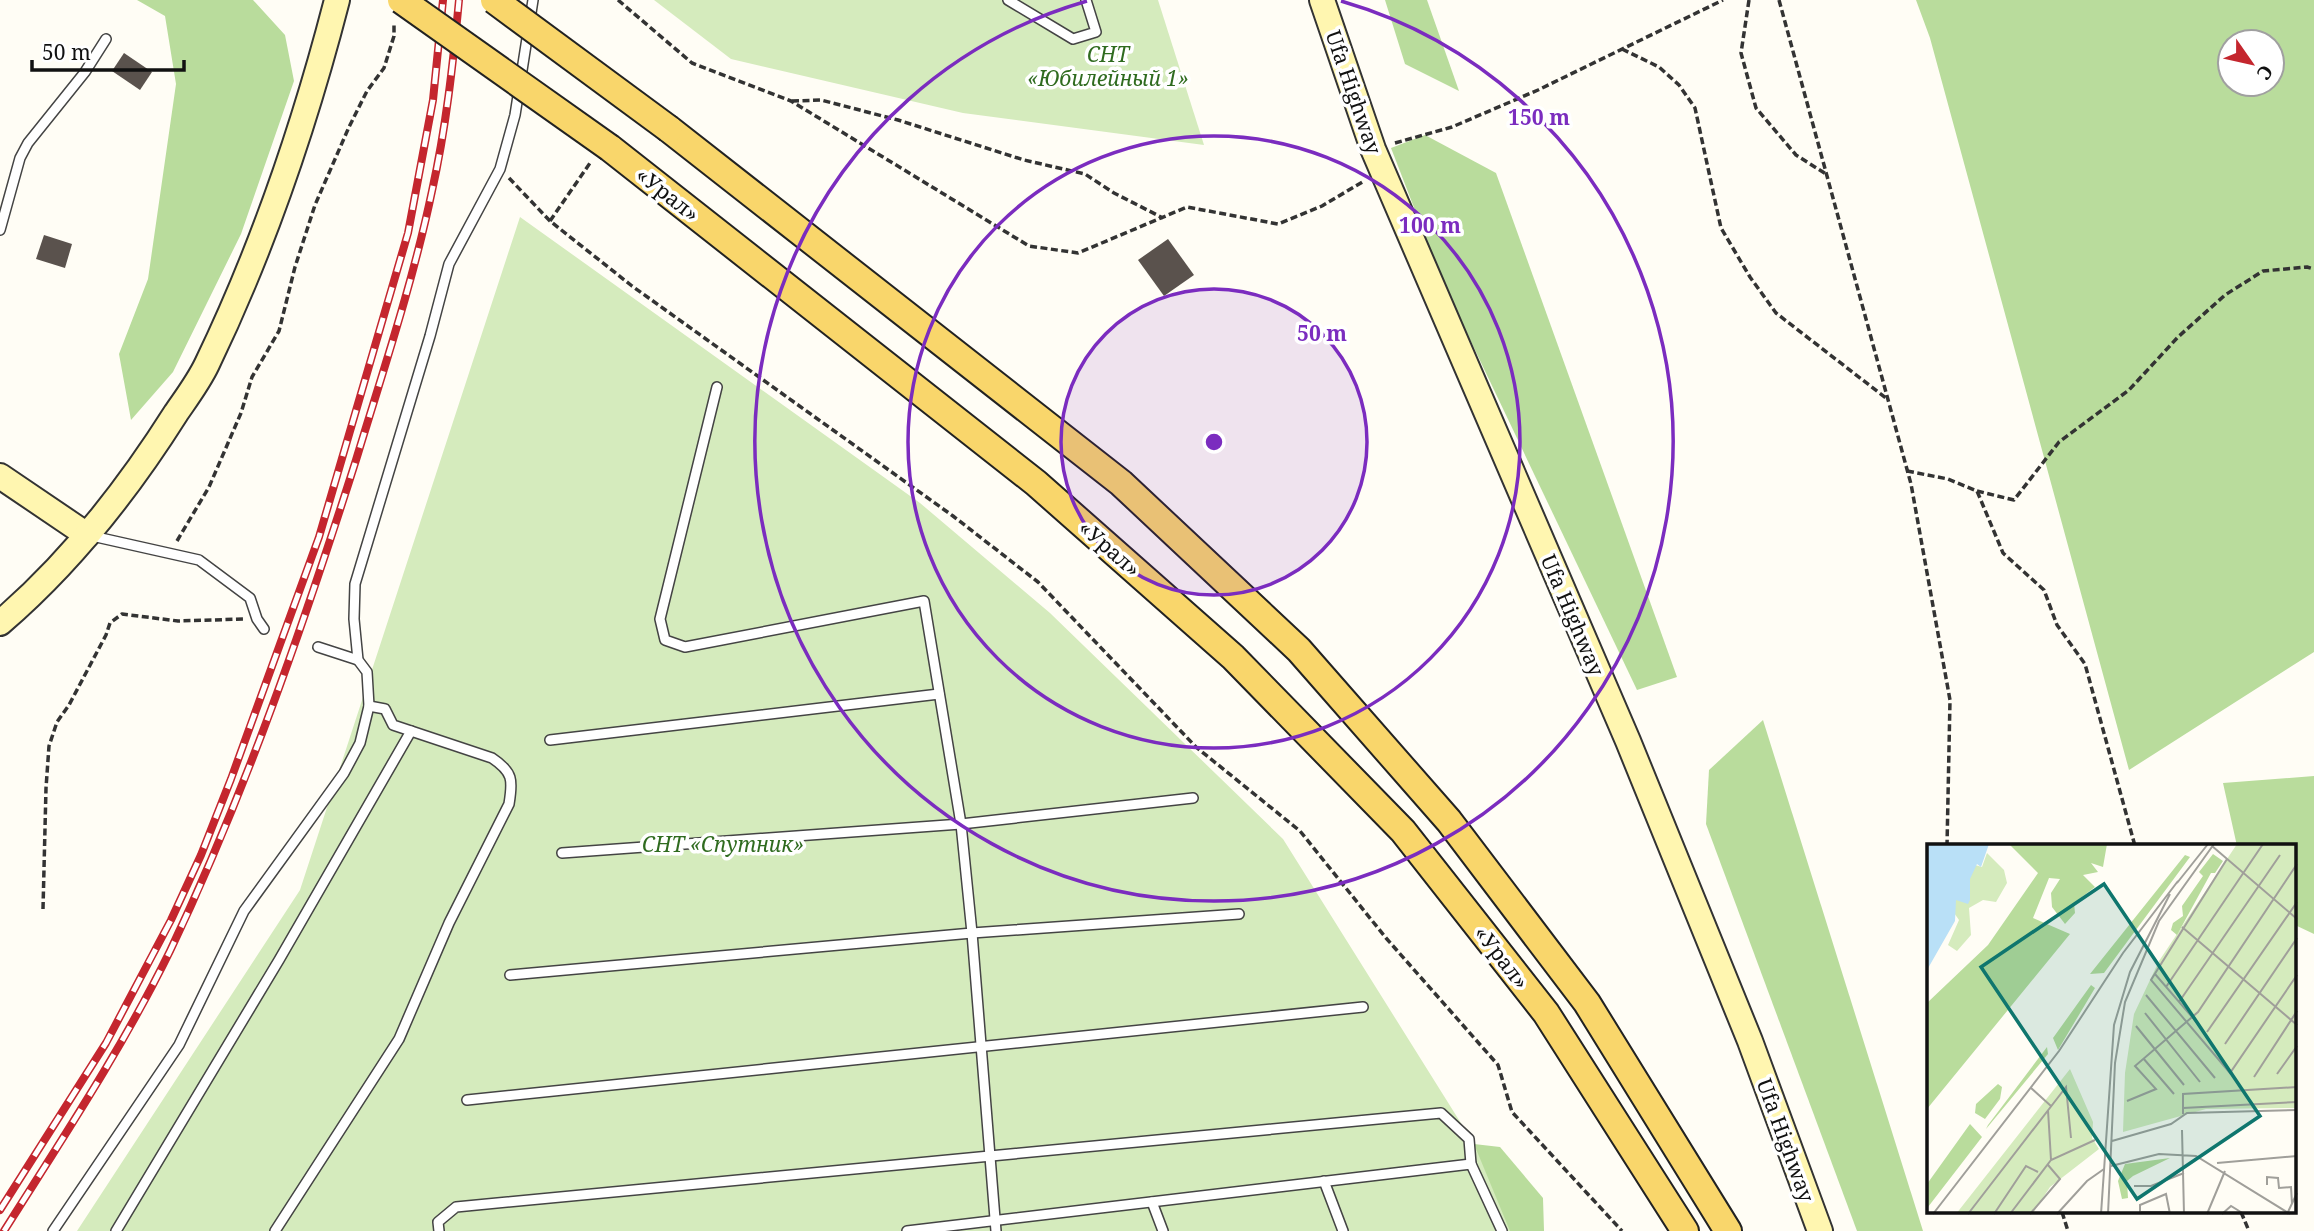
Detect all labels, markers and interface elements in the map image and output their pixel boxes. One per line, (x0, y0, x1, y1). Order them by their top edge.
street label: Ufa Highway (1320, 26, 1388, 158)
scale bar (32, 28, 184, 72)
north arrow (2216, 28, 2286, 98)
text: 50 m (42, 38, 91, 66)
park label: СНТ «Юбилейный 1» (1027, 40, 1189, 92)
text: С (2251, 60, 2279, 85)
text: 150 m (1508, 103, 1570, 131)
street label: «Урал» (630, 160, 706, 228)
text: 100 m (1399, 211, 1461, 239)
text: 50 m (1297, 319, 1347, 347)
centre of rings (1202, 430, 1226, 454)
street label: «Урал» (1073, 513, 1147, 583)
street label: Ufa Highway (1535, 550, 1611, 680)
park label: СНТ «Спутник» (642, 830, 804, 858)
inset map (1927, 844, 2296, 1214)
street label: «Урал» (1468, 919, 1536, 995)
street label: Ufa Highway (1751, 1074, 1821, 1206)

